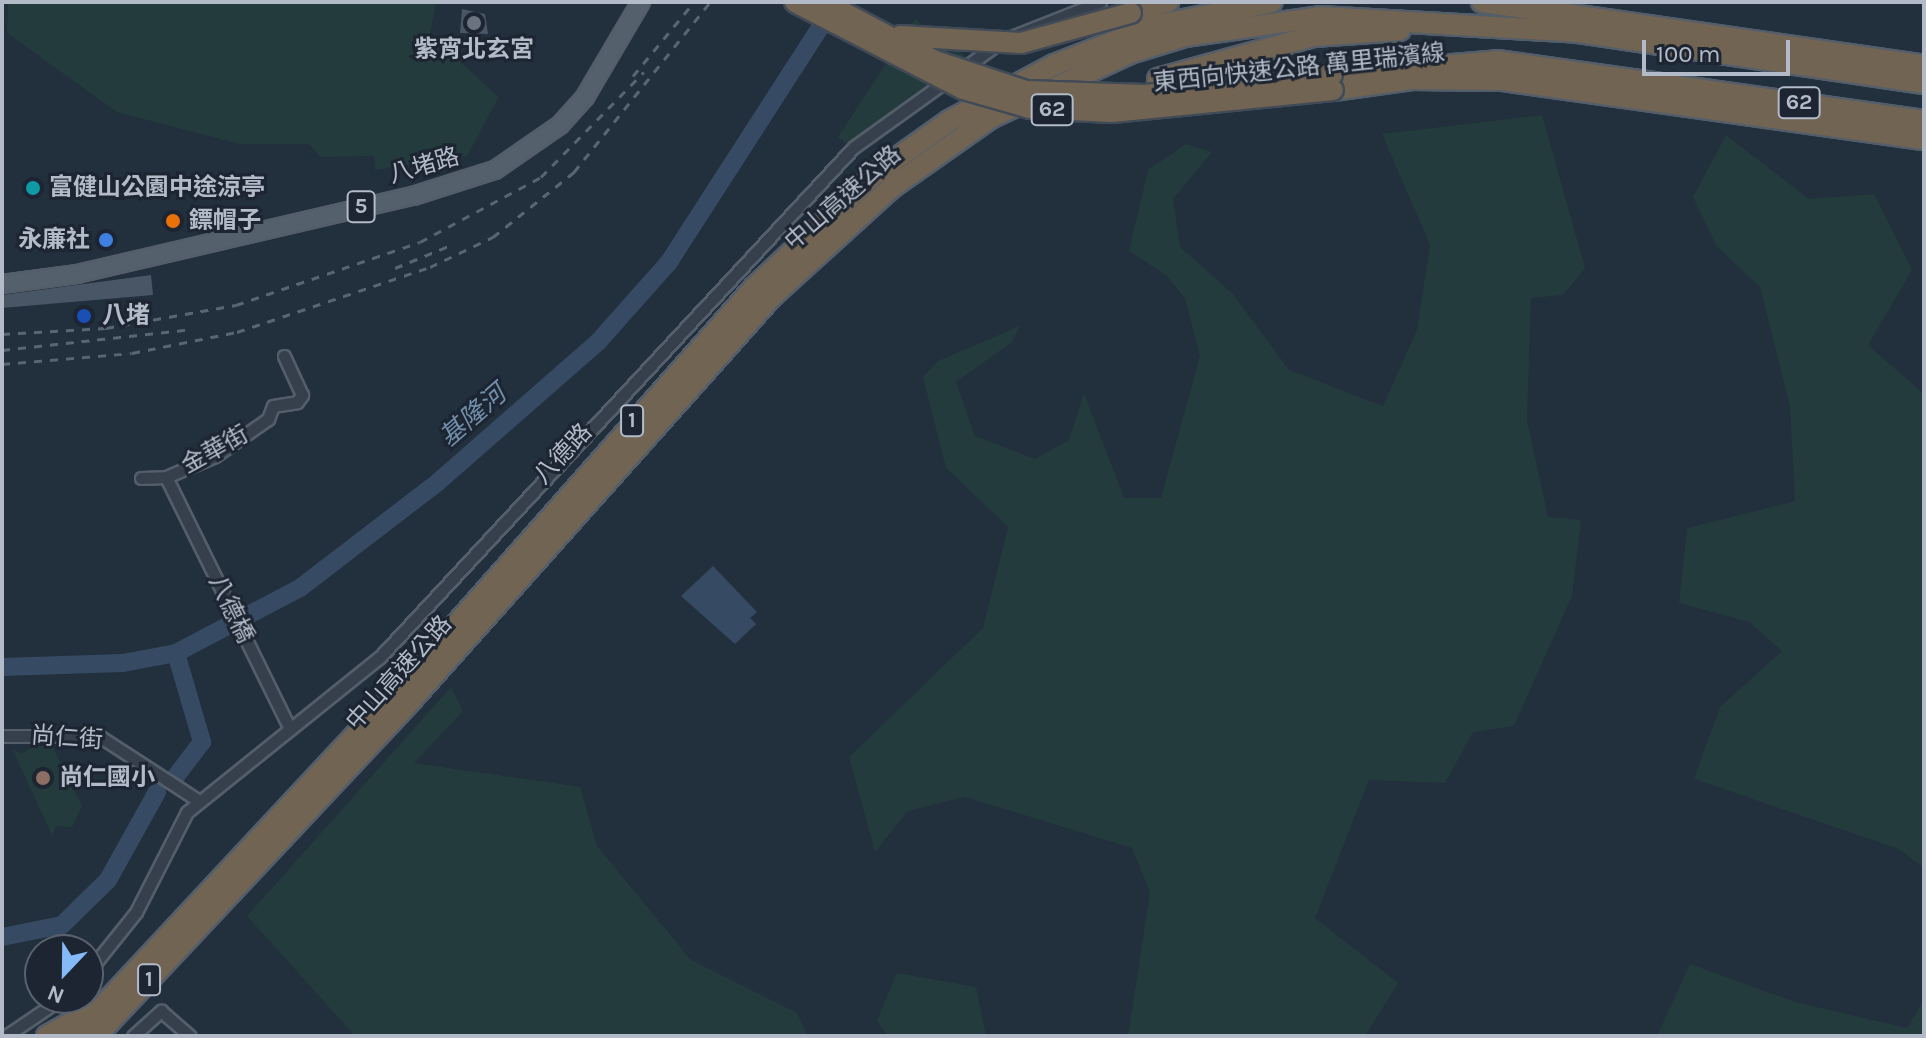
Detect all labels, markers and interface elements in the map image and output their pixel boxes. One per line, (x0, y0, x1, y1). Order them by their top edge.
marker: 紫宵北玄宮 (465, 14, 483, 32)
scale bar (1646, 24, 1794, 74)
place label: 紫宵北玄宮 (414, 36, 534, 64)
street label: 東西向快速公路 萬里瑞濱線 (1151, 38, 1447, 98)
text: 100 m (1656, 40, 1721, 68)
road number: 62 (1777, 85, 1821, 121)
road number: 62 (1030, 92, 1074, 128)
street label: 中山高速公路 (779, 140, 907, 256)
street label: 八堵路 (385, 142, 463, 190)
place label: 富健山公園中途涼亭 (49, 174, 265, 202)
marker: 富健山公園中途涼亭 (24, 179, 42, 197)
road number: 5 (345, 189, 377, 225)
place label: 鏢帽子 (189, 207, 261, 235)
marker: 鏢帽子 (164, 212, 182, 230)
place label: 永廉社 (18, 226, 90, 254)
marker: 永廉社 (97, 231, 115, 249)
place label: 八堵 (102, 302, 150, 330)
marker: 八堵 (73, 305, 95, 327)
water label: 基隆河 (433, 379, 513, 453)
road number: 1 (620, 403, 644, 439)
street label: 八德路 (528, 418, 598, 490)
street label: 金華街 (177, 420, 253, 480)
street label: 八德橋 (202, 570, 260, 648)
street label: 中山高速公路 (340, 610, 458, 736)
street label: 尚仁街 (30, 721, 104, 755)
place label: 尚仁國小 (59, 764, 155, 792)
marker: 尚仁國小 (34, 769, 52, 787)
north arrow (24, 934, 104, 1014)
road number: 1 (137, 962, 161, 998)
text: N (44, 979, 68, 1009)

